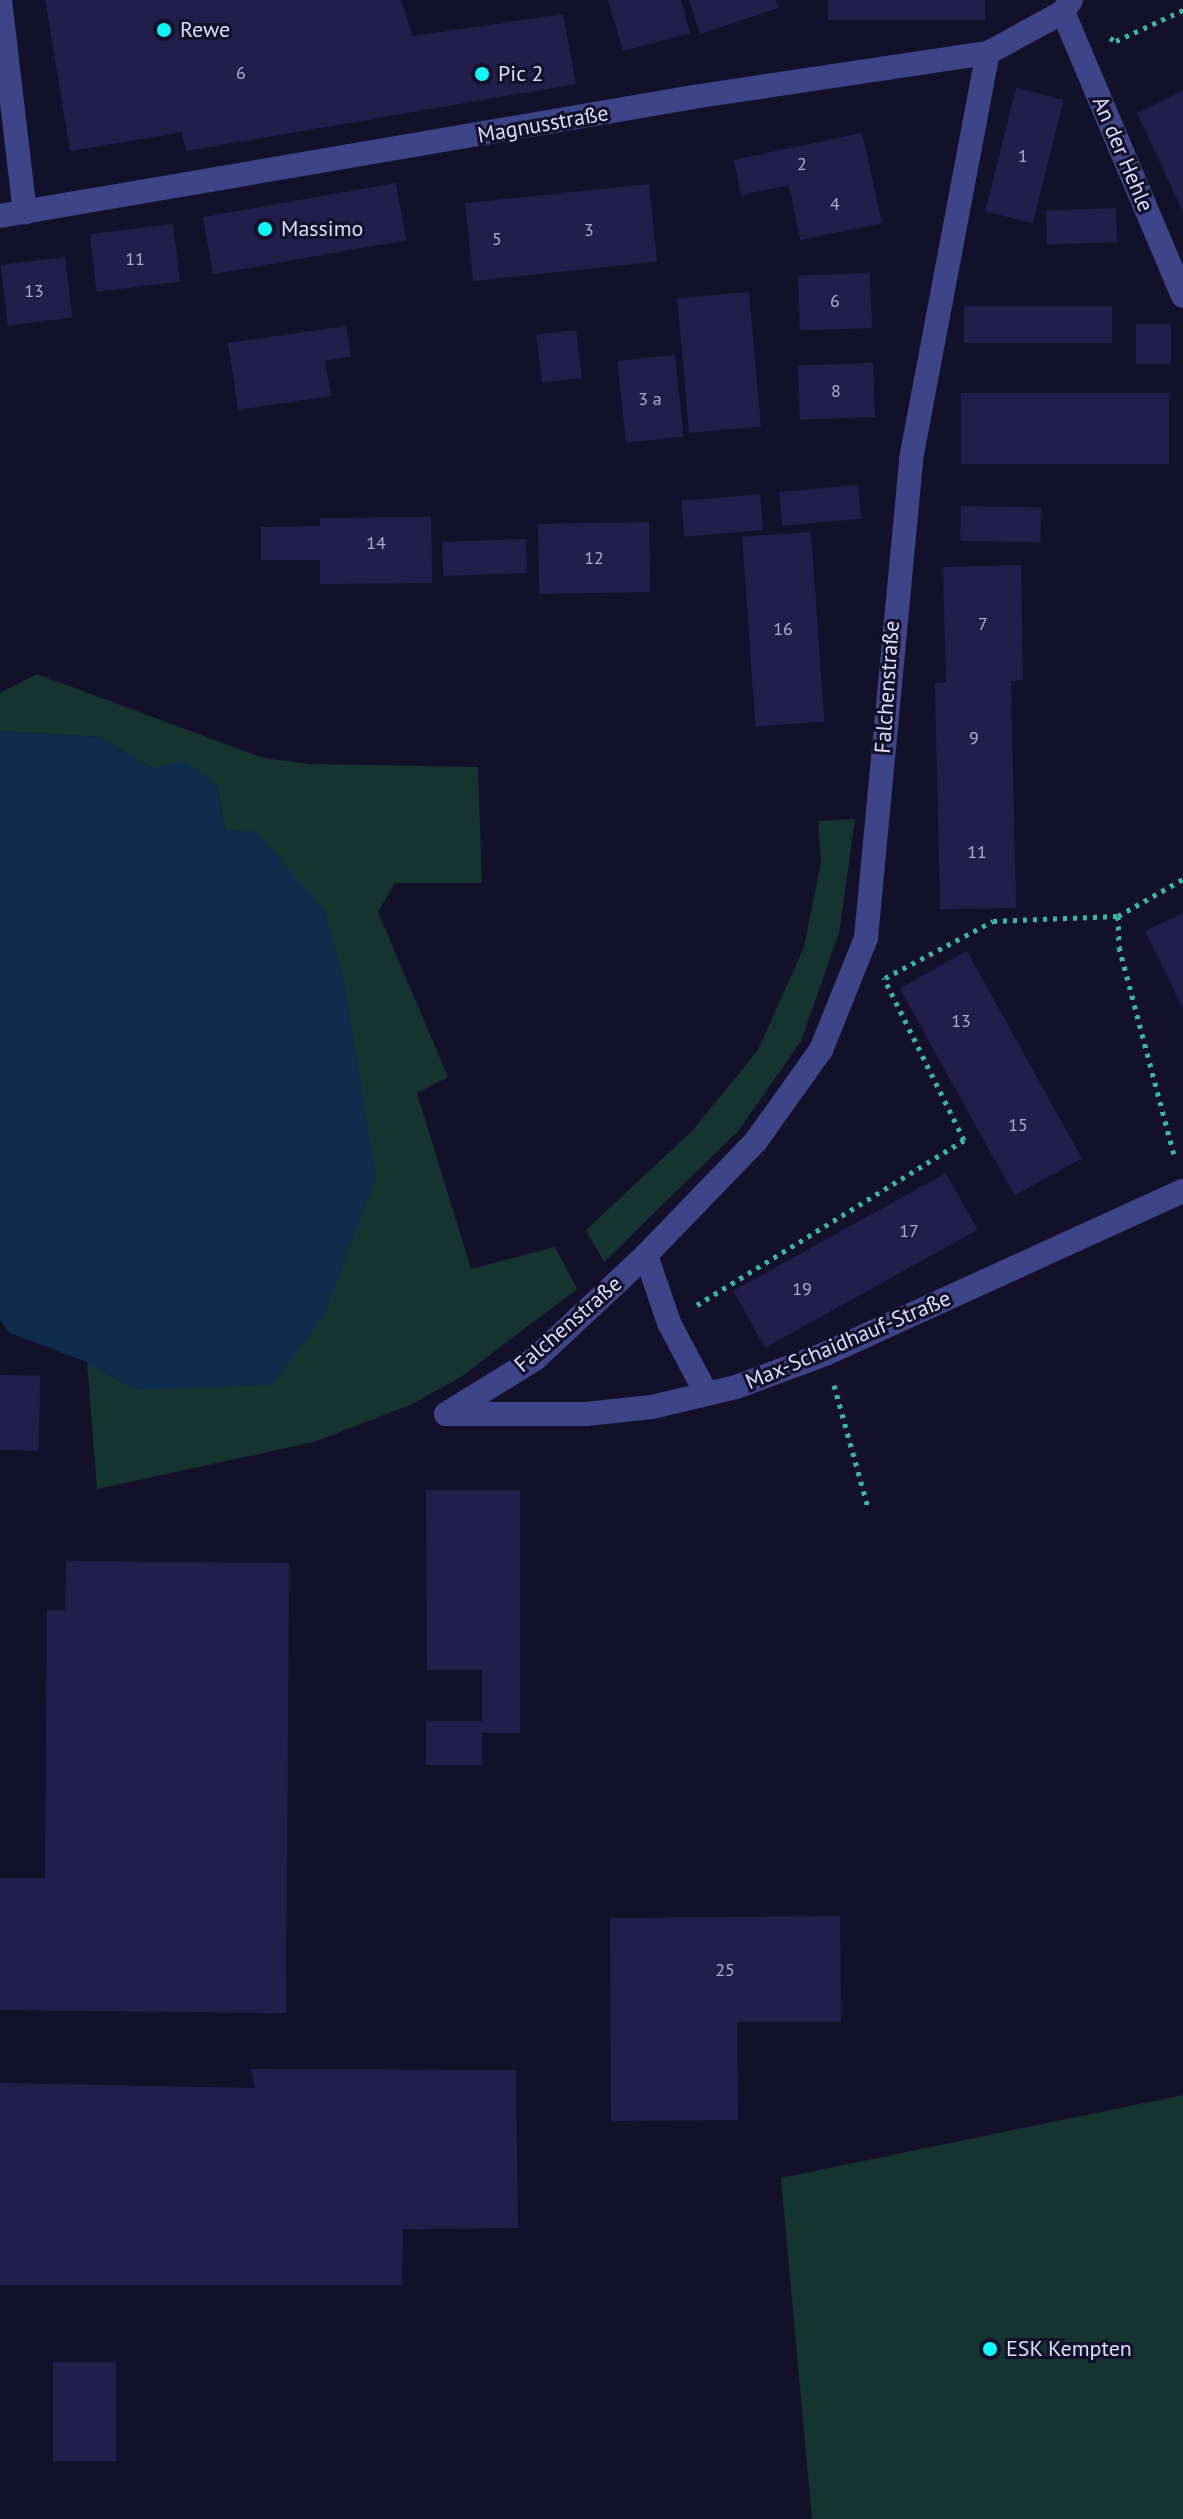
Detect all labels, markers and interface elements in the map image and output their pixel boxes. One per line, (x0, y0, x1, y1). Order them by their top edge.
place label: Rewe (180, 17, 230, 43)
marker: Rewe (155, 21, 173, 39)
place label: Pic 2 (498, 61, 544, 87)
house number: 6 (236, 62, 246, 84)
marker: Pic 2 (473, 65, 491, 83)
street label: An der Hehle (1087, 92, 1159, 216)
street label: Magnusstraße (475, 99, 611, 149)
house number: 1 (1018, 145, 1028, 167)
house number: 2 (797, 153, 807, 175)
house number: 4 (830, 193, 840, 215)
place label: Massimo (281, 216, 363, 242)
house number: 3 (584, 219, 594, 241)
marker: Massimo (256, 220, 274, 238)
house number: 5 (492, 228, 502, 250)
house number: 11 (125, 248, 145, 270)
house number: 13 (24, 280, 44, 302)
house number: 6 (830, 290, 840, 312)
house number: 8 (831, 380, 841, 402)
house number: 3 a (638, 388, 662, 410)
house number: 14 (366, 532, 386, 554)
house number: 12 (584, 547, 604, 569)
house number: 7 (978, 613, 988, 635)
house number: 16 (773, 618, 793, 640)
street label: Falchenstraße (869, 620, 905, 754)
house number: 9 (969, 727, 979, 749)
house number: 11 (967, 841, 987, 863)
house number: 13 (951, 1010, 971, 1032)
house number: 15 (1008, 1114, 1028, 1136)
house number: 17 (899, 1220, 919, 1242)
street label: Falchenstraße (509, 1270, 627, 1378)
house number: 19 (792, 1278, 812, 1300)
street label: Max-Schaidhauf-Straße (741, 1285, 955, 1395)
house number: 25 (715, 1959, 735, 1981)
place label: ESK Kempten (1006, 2336, 1132, 2362)
marker: ESK Kempten (981, 2340, 999, 2358)

